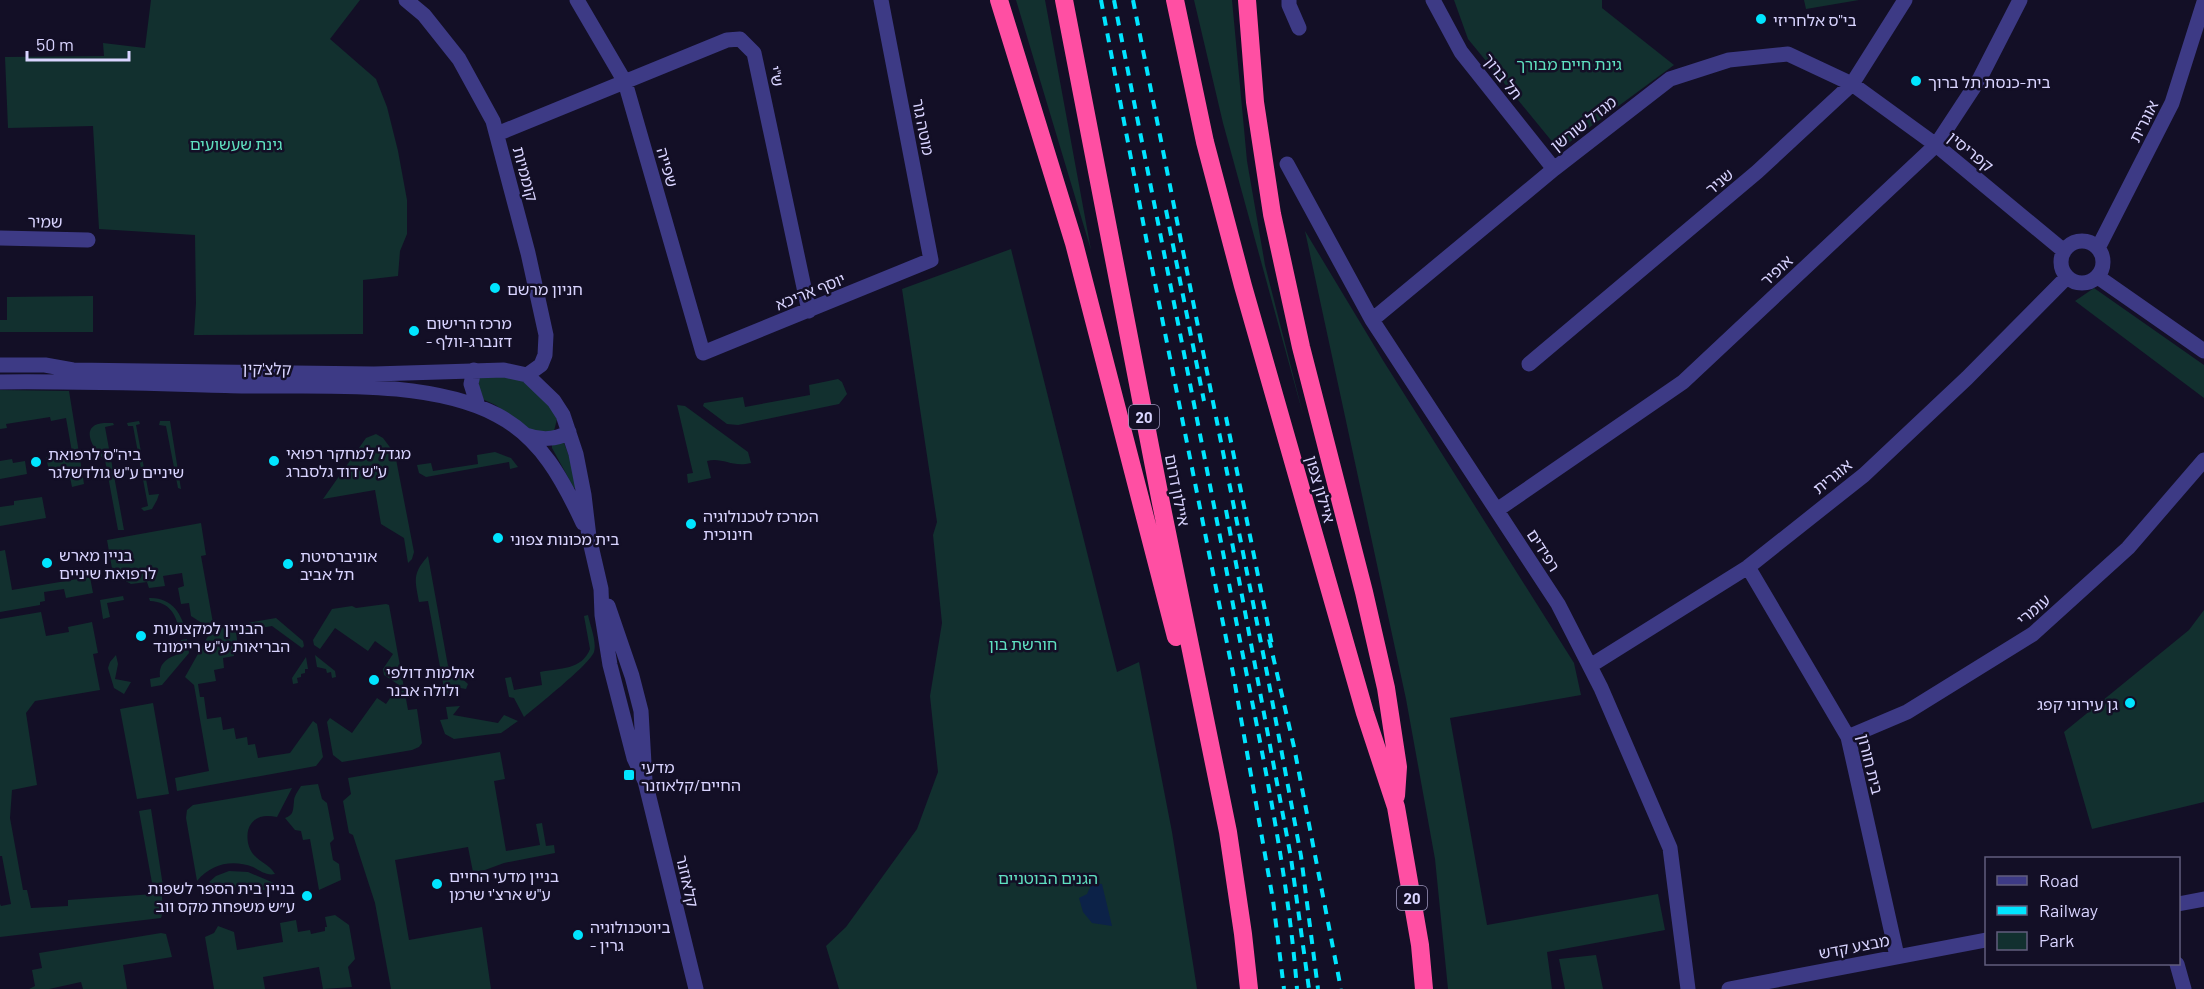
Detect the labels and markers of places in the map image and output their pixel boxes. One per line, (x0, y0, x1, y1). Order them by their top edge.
place label: בי"ס אלחריזי (1773, 10, 1857, 29)
marker: בי"ס אלחריזי (1754, 12, 1768, 26)
place label: בית-כנסת תל ברוך (1928, 72, 2051, 91)
marker: בית-כנסת תל ברוך (1909, 74, 1923, 88)
place label: חניון מרשם (507, 279, 583, 298)
marker: חניון מרשם (488, 281, 502, 295)
place label: מרכז הרישום - דזנברג-וולף (426, 313, 513, 350)
marker: מרכז הרישום - דזנברג-וולף (407, 324, 421, 338)
place label: מגדל למחקר רפואי ע"ש דוד גלסברג (286, 443, 411, 480)
place label: ביה"ס לרפואת שיניים ע"ש גולדשלגר (48, 444, 184, 481)
marker: מגדל למחקר רפואי ע"ש דוד גלסברג (267, 454, 281, 468)
marker: ביה"ס לרפואת שיניים ע"ש גולדשלגר (29, 455, 43, 469)
place label: המרכז לטכנולוגיה חינוכית (703, 506, 819, 543)
marker: המרכז לטכנולוגיה חינוכית (684, 517, 698, 531)
place label: בית מכונות צפוני (510, 529, 620, 548)
marker: בית מכונות צפוני (491, 531, 505, 545)
place label: בניין מארש לרפואת שיניים (59, 545, 156, 582)
place label: אוניברסיטת תל אביב (300, 546, 377, 583)
marker: בניין מארש לרפואת שיניים (40, 556, 54, 570)
marker: אוניברסיטת תל אביב (281, 557, 295, 571)
place label: הבניין למקצועות הבריאות ע"ש ריימונד (153, 618, 290, 655)
marker: הבניין למקצועות הבריאות ע"ש ריימונד (134, 629, 148, 643)
place label: אולמות דולפי ולולה אבנר (386, 662, 475, 699)
marker: אולמות דולפי ולולה אבנר (367, 673, 381, 687)
place label: גן עירוני קפג (2037, 694, 2118, 713)
marker: גן עירוני קפג (2123, 696, 2137, 710)
place label: מדעי החיים/קלאוזנר (641, 757, 741, 794)
marker: מדעי החיים/קלאוזנר (622, 768, 636, 782)
place label: בניין מדעי החיים ע"ש ארצ'י שרמן (449, 866, 559, 903)
marker: בניין מדעי החיים ע"ש ארצ'י שרמן (430, 877, 444, 891)
place label: בניין בית הספר לשפות ע״ש משפחת מקס ווב (147, 878, 295, 915)
marker: בניין בית הספר לשפות ע״ש משפחת מקס ווב (300, 889, 314, 903)
place label: ביוטכנולוגיה - גרין (590, 917, 671, 954)
marker: ביוטכנולוגיה - גרין (571, 928, 585, 942)

